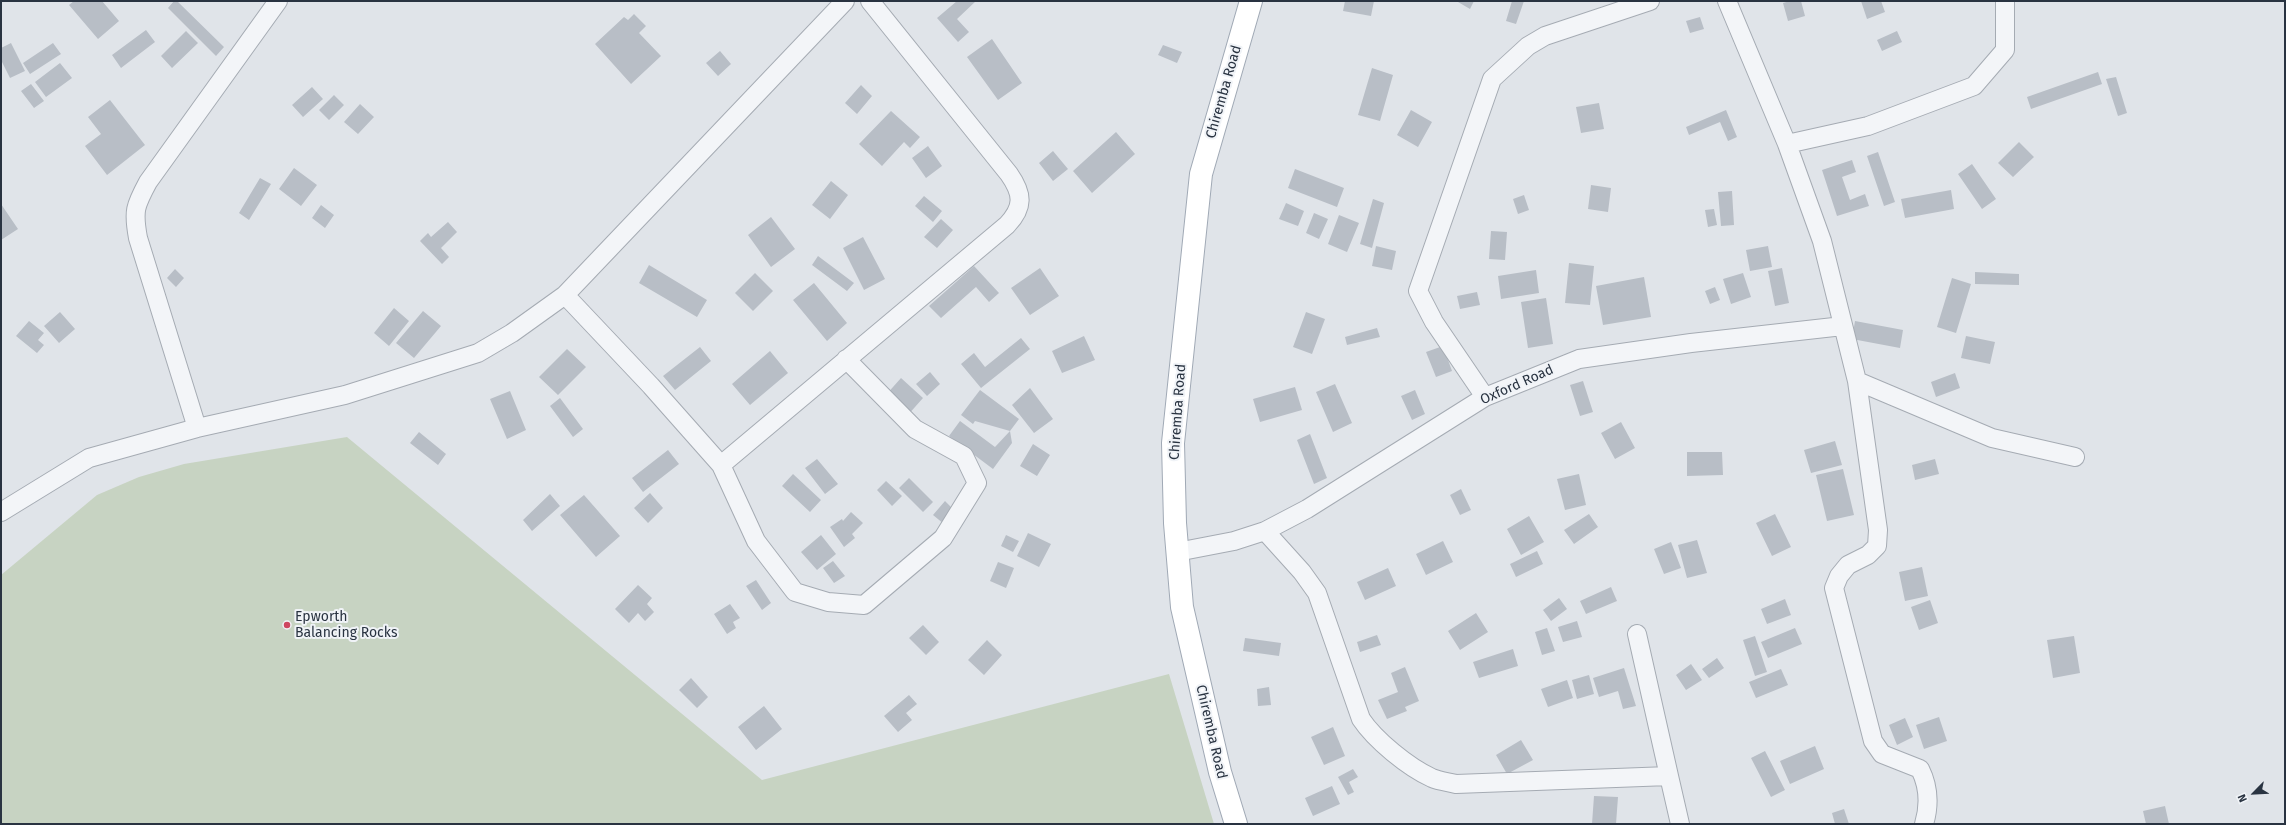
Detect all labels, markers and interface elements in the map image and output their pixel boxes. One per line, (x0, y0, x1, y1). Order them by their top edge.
street label: Chiremba Road (1203, 43, 1245, 141)
street label: Oxford Road (1478, 361, 1556, 409)
street label: Chiremba Road (1166, 363, 1190, 461)
place label: Epworth Balancing Rocks (295, 609, 397, 642)
marker: Epworth Balancing Rocks (282, 620, 292, 630)
street label: Chiremba Road (1192, 683, 1230, 781)
north arrow (2234, 773, 2274, 813)
text: N (2235, 792, 2250, 804)

